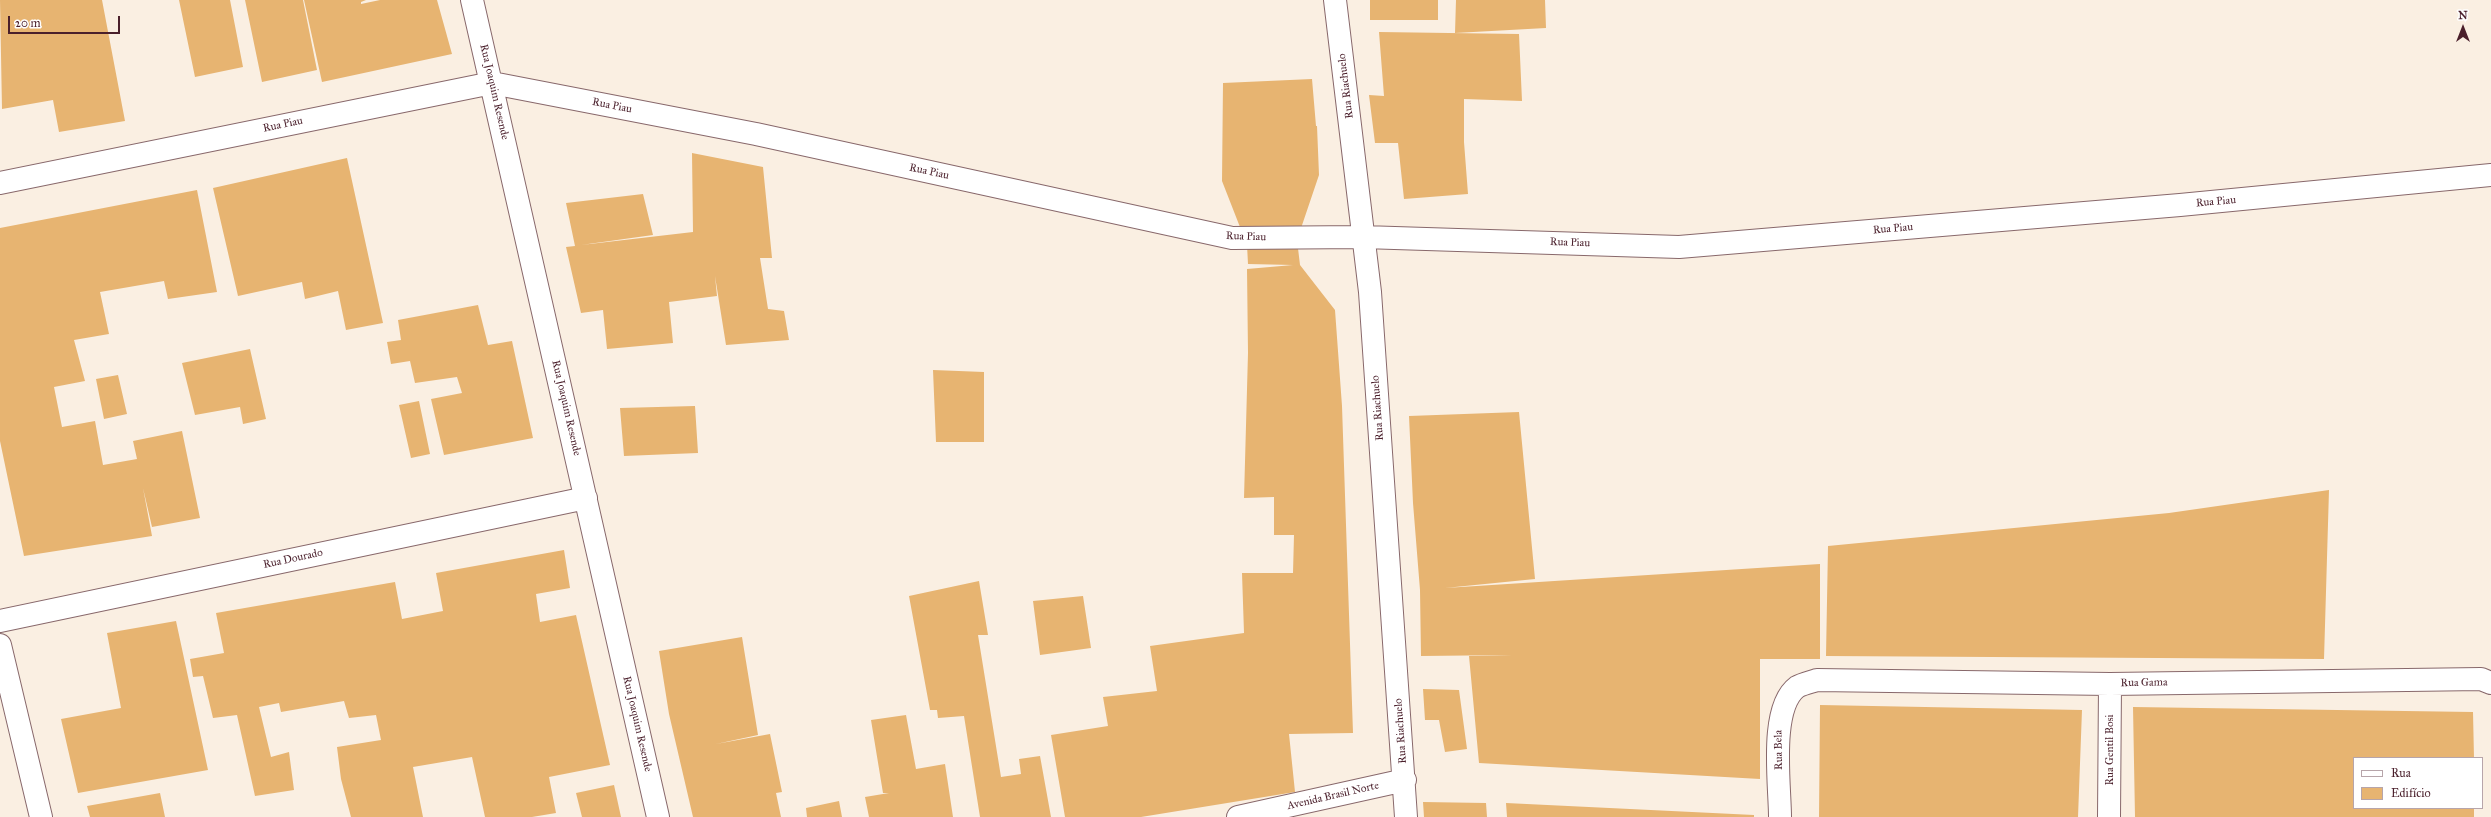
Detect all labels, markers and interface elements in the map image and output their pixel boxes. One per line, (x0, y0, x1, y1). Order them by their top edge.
scale bar (10, 8, 122, 34)
north arrow (2443, 8, 2483, 48)
text: N (2458, 9, 2468, 22)
text: 20 m (15, 16, 41, 30)
street label: Rua Joaquim Resende (477, 43, 511, 141)
street label: Rua Riachuelo (1335, 53, 1357, 119)
street label: Rua Piau (591, 96, 633, 116)
street label: Rua Piau (262, 114, 304, 136)
street label: Rua Piau (908, 161, 950, 183)
street label: Rua Piau (2195, 194, 2237, 210)
street label: Rua Piau (1872, 221, 1914, 237)
street label: Rua Piau (1226, 230, 1266, 244)
street label: Rua Piau (1550, 236, 1590, 250)
street label: Rua Joaquim Resende (549, 359, 583, 457)
street label: Rua Riachuelo (1369, 375, 1387, 441)
street label: Rua Dourado (262, 546, 324, 572)
street label: Rua Joaquim Resende (620, 675, 654, 773)
street label: Rua Gama (2120, 676, 2168, 690)
street label: Rua Riachuelo (1392, 698, 1410, 764)
street label: Rua Gentil Bosi (2103, 714, 2117, 786)
street label: Rua Bela (1772, 730, 1786, 770)
legend (2353, 757, 2483, 809)
text: Rua (2391, 766, 2411, 780)
street label: Avenida Brasil Norte (1286, 779, 1380, 813)
text: Edifício (2391, 786, 2431, 800)

